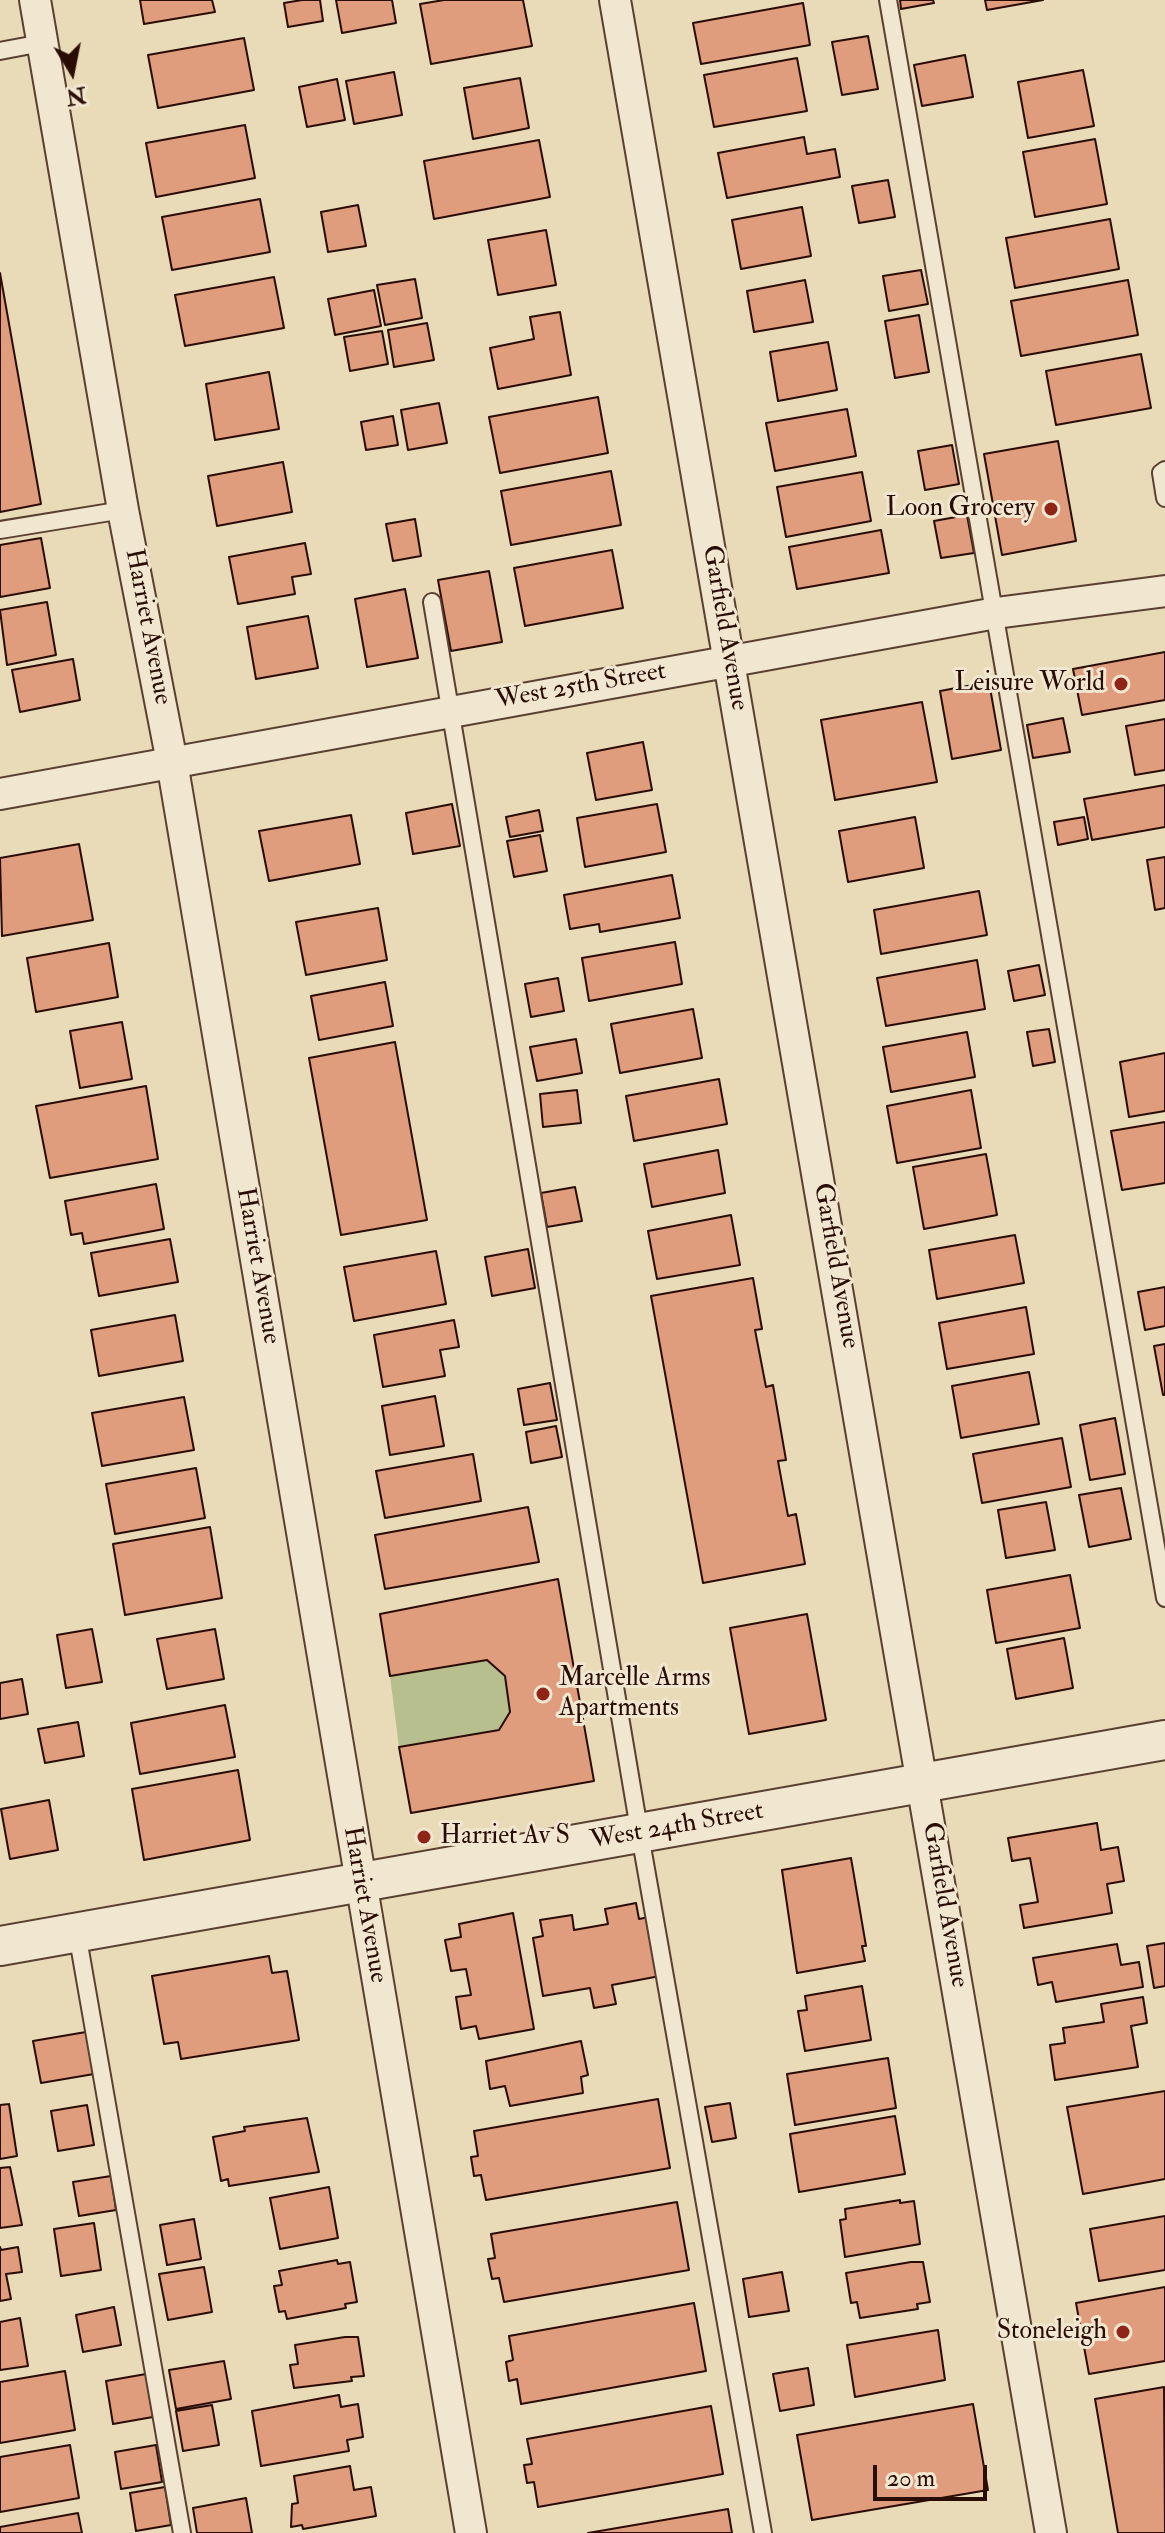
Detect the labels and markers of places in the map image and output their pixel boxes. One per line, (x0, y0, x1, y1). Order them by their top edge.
place label: Loon Grocery (886, 493, 1035, 525)
marker: Loon Grocery (1042, 500, 1060, 518)
place label: Leisure World (954, 668, 1105, 700)
marker: Leisure World (1112, 675, 1130, 693)
place label: Marcelle Arms Apartments (559, 1663, 710, 1724)
marker: Marcelle Arms Apartments (534, 1685, 552, 1703)
place label: Harriet Av S (440, 1821, 570, 1853)
marker: Harriet Av S (415, 1828, 433, 1846)
place label: Stoneleigh (997, 2316, 1107, 2348)
marker: Stoneleigh (1114, 2323, 1132, 2341)

